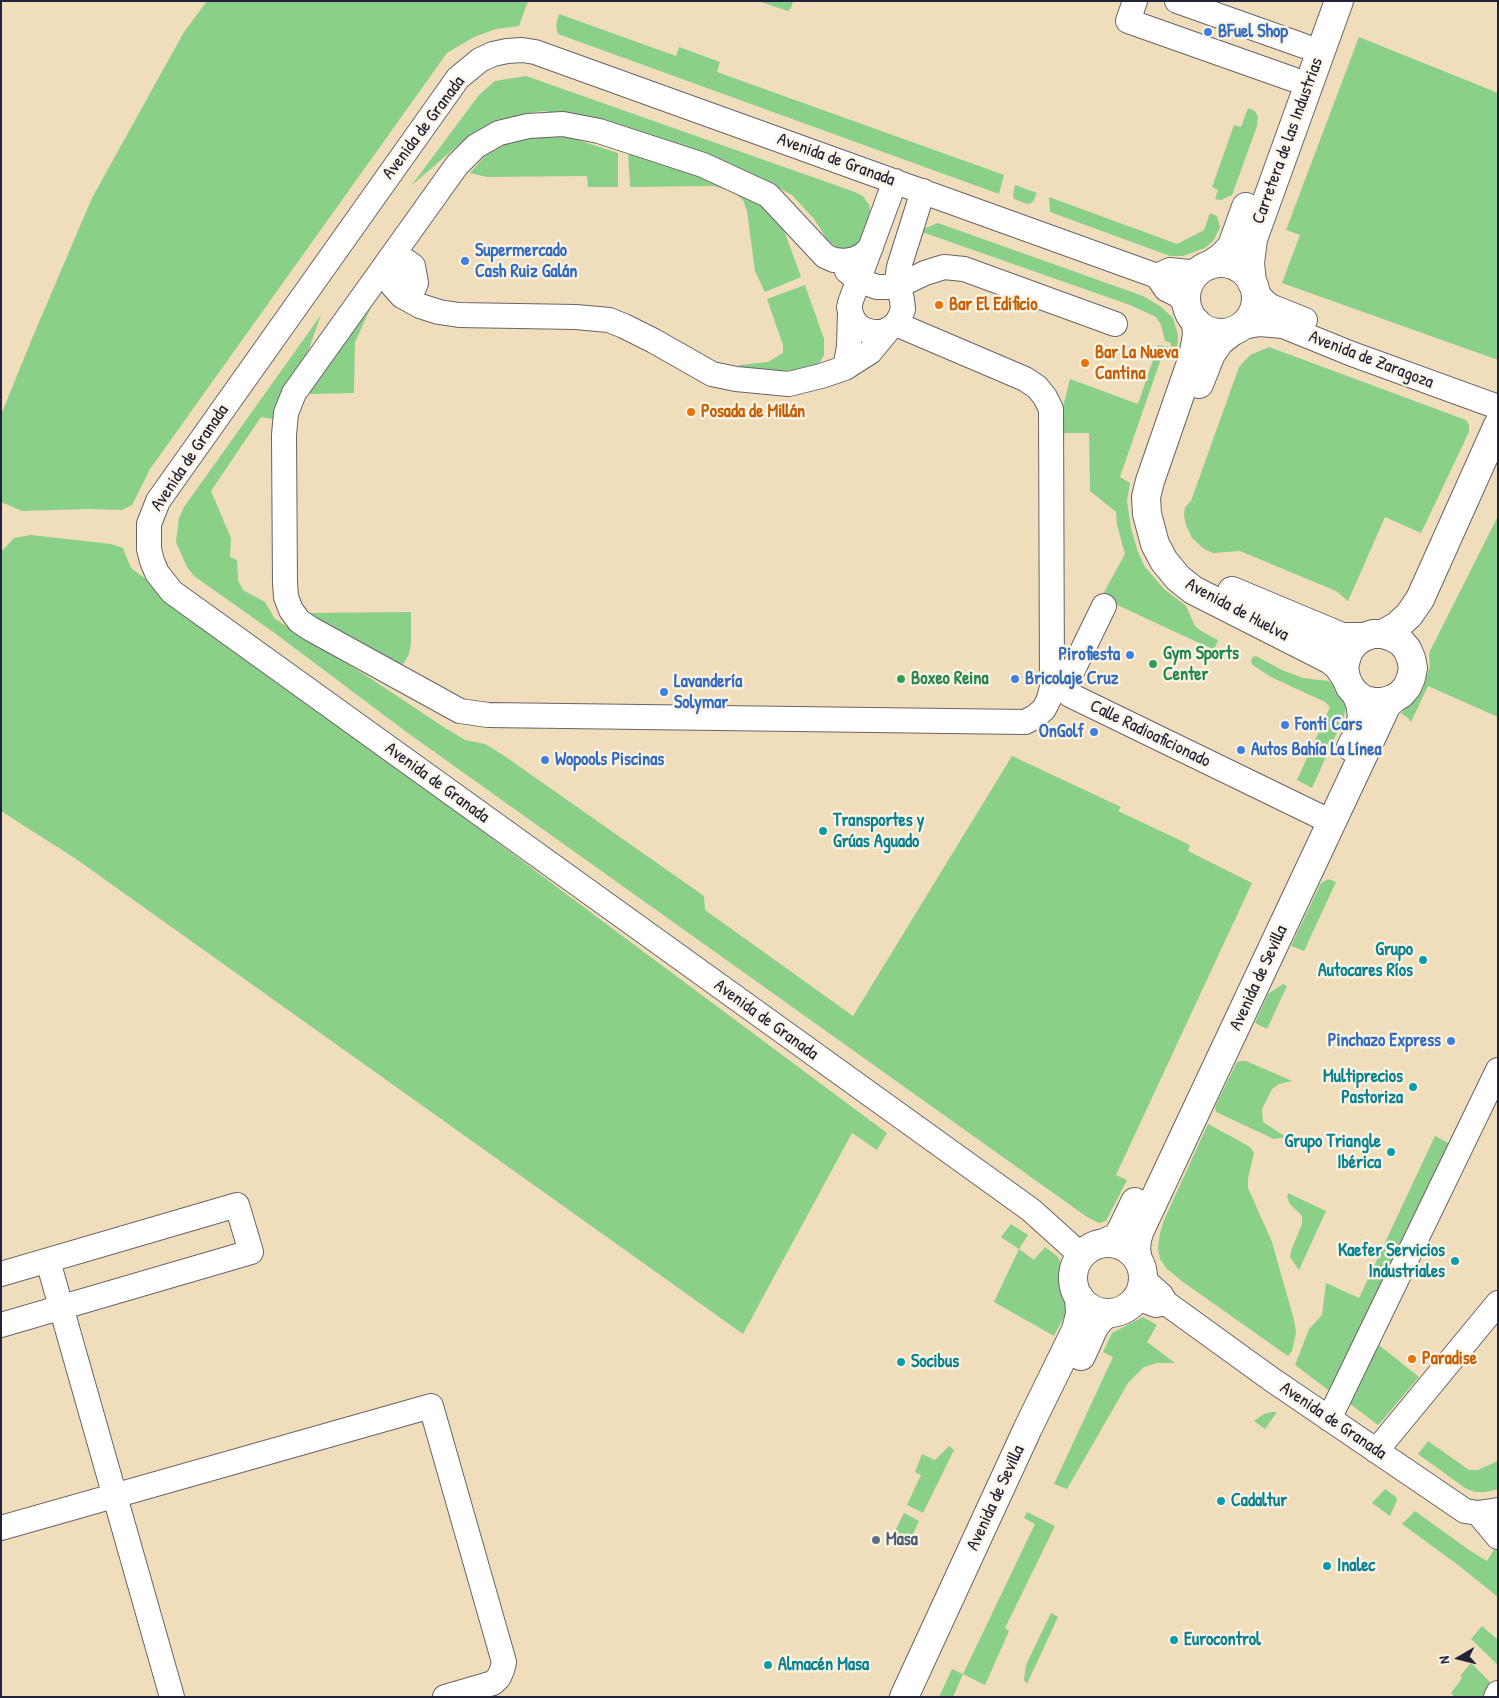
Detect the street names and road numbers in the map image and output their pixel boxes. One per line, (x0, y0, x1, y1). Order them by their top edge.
street label: Carretera de las Industrias (1248, 55, 1328, 227)
street label: Avenida de Granada (378, 72, 470, 184)
street label: Avenida de Granada (774, 129, 898, 191)
street label: Avenida de Zaragoza (1305, 326, 1437, 394)
street label: Avenida de Granada (146, 401, 234, 515)
street label: Avenida de Huelva (1182, 574, 1292, 646)
street label: Calle Radioaficionado (1086, 695, 1214, 773)
street label: Avenida de Granada (381, 738, 493, 828)
street label: Avenida de Sevilla (1225, 922, 1293, 1034)
street label: Avenida de Granada (710, 975, 822, 1065)
street label: Avenida de Granada (1276, 1377, 1390, 1465)
street label: Avenida de Sevilla (962, 1442, 1030, 1554)

